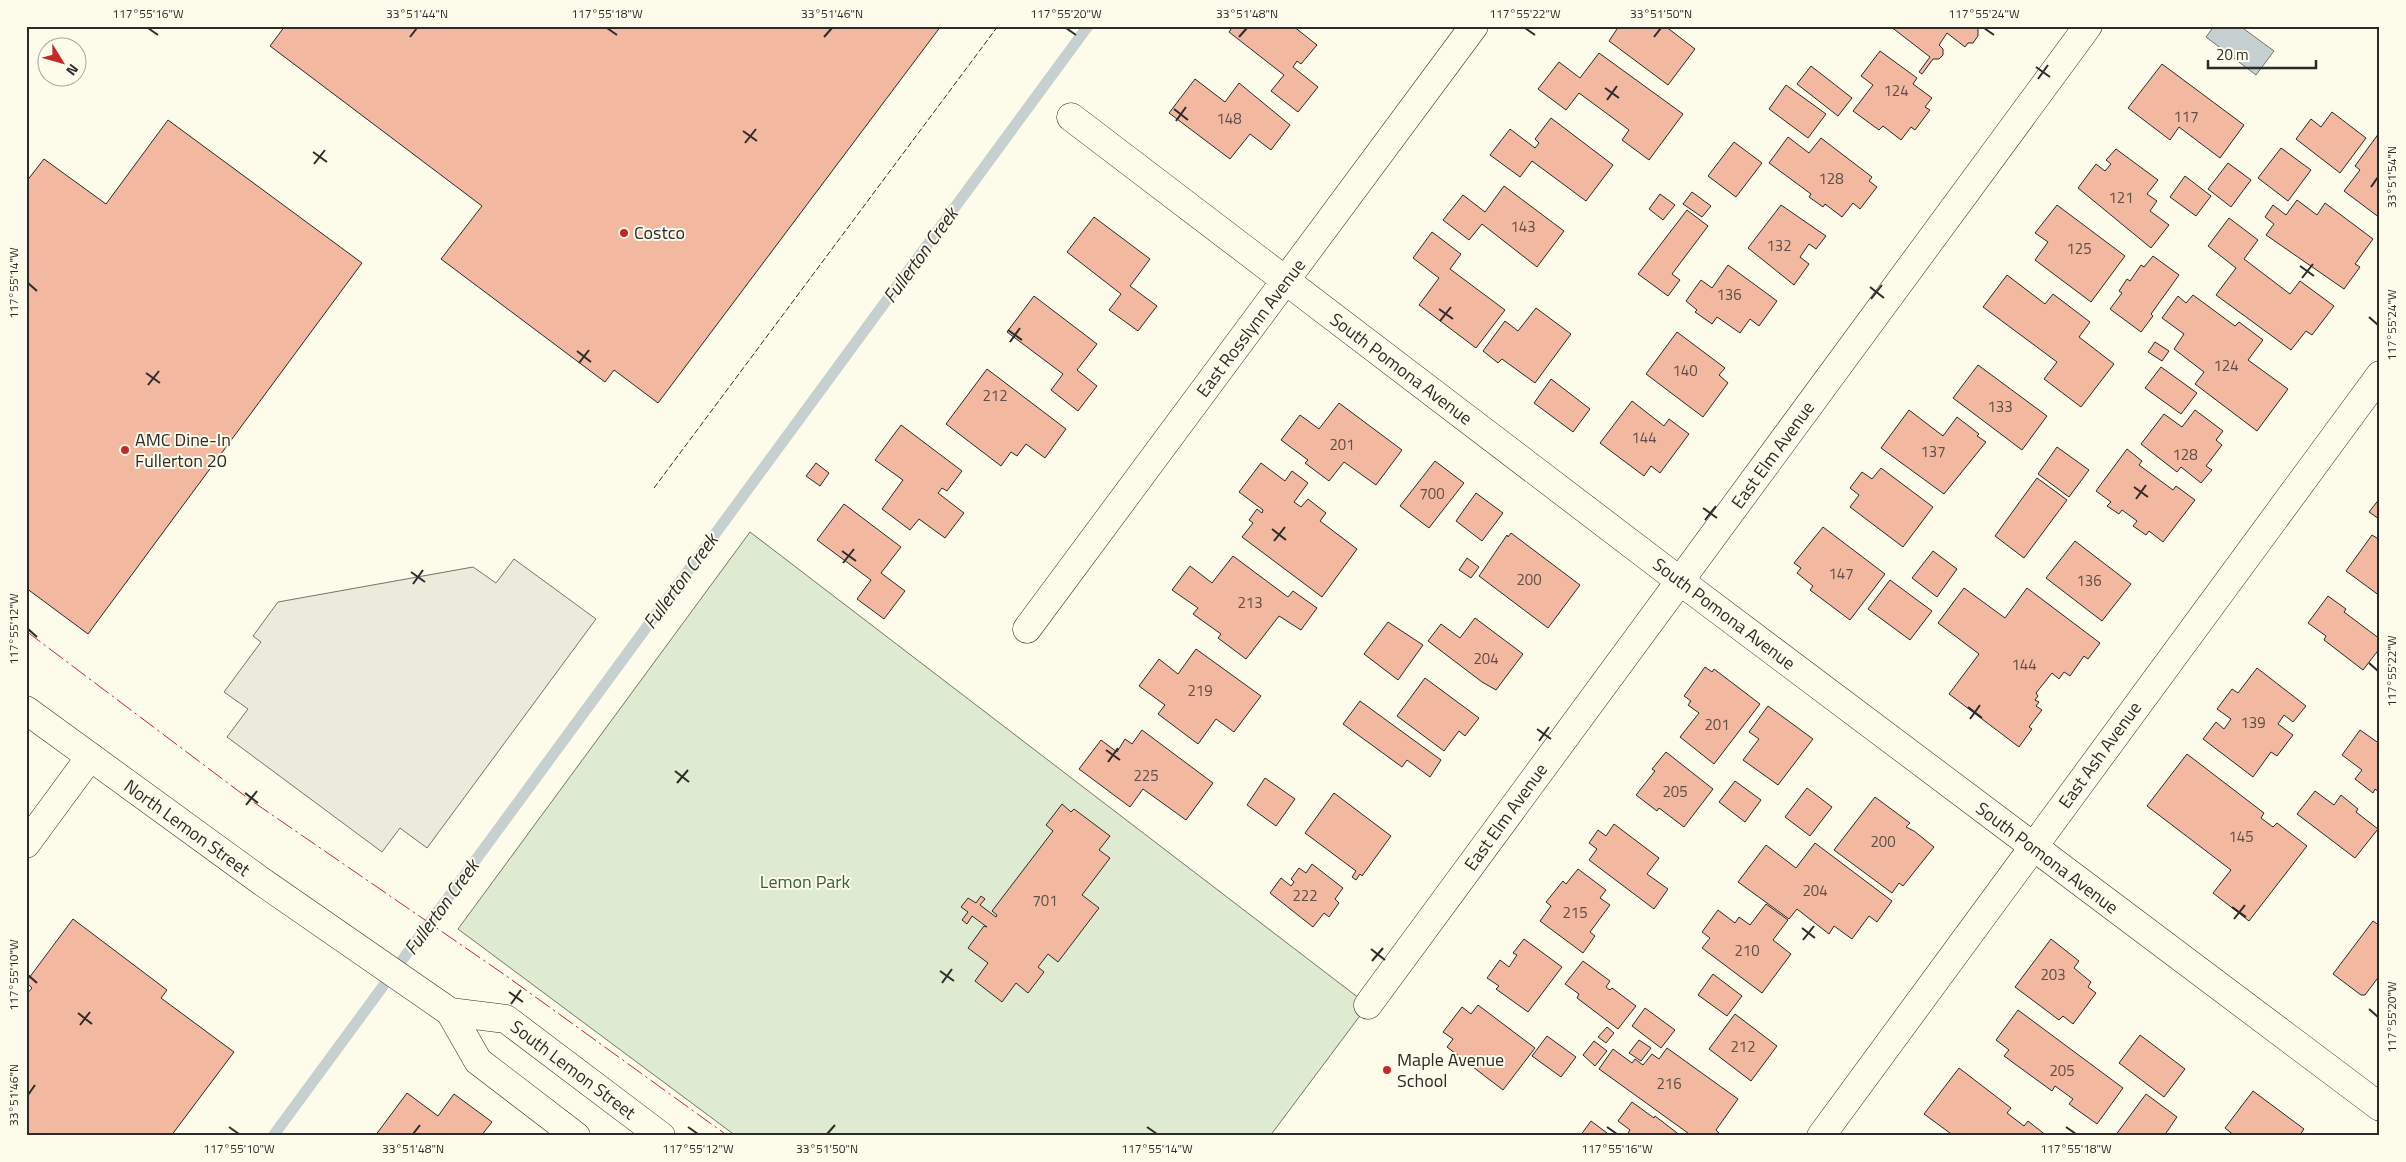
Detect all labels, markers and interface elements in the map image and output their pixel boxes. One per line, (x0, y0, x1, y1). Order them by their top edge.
text: 117°55'16"W (112, 4, 184, 23)
text: 33°51'44"N (386, 4, 448, 23)
text: 117°55'18"W (571, 4, 643, 23)
text: 33°51'46"N (801, 4, 863, 23)
text: 117°55'20"W (1030, 4, 1102, 23)
text: 33°51'48"N (1216, 4, 1278, 23)
text: 117°55'22"W (1489, 4, 1561, 23)
text: 33°51'50"N (1630, 4, 1692, 23)
text: 117°55'24"W (1948, 4, 2020, 23)
north arrow (38, 38, 88, 88)
scale bar (2208, 38, 2316, 70)
text: 20 m (2216, 43, 2249, 66)
text: N (61, 60, 84, 80)
house number: 124 (1883, 79, 1909, 102)
house number: 117 (2173, 105, 2199, 128)
house number: 148 (1216, 107, 1242, 130)
text: 33°51'54"N (2382, 146, 2401, 208)
house number: 128 (1818, 167, 1844, 190)
house number: 121 (2108, 186, 2134, 209)
water label: Fullerton Creek (875, 199, 966, 308)
house number: 143 (1510, 215, 1536, 238)
place label: Costco (634, 219, 685, 246)
marker: Costco (618, 227, 630, 239)
house number: 132 (1766, 234, 1792, 257)
house number: 125 (2066, 237, 2092, 260)
text: 117°55'14"W (4, 247, 23, 319)
street label: East Rosslynn Avenue (1189, 253, 1312, 403)
house number: 136 (1716, 283, 1742, 306)
text: 117°55'24"W (2382, 289, 2401, 361)
street label: South Pomona Avenue (1324, 306, 1478, 431)
house number: 124 (2213, 354, 2239, 377)
house number: 140 (1672, 359, 1698, 382)
house number: 212 (982, 384, 1008, 407)
street label: East Elm Avenue (1724, 395, 1821, 514)
house number: 133 (1987, 395, 2013, 418)
place label: AMC Dine-In Fullerton 20 (135, 426, 231, 474)
house number: 144 (1631, 426, 1657, 449)
house number: 201 (1329, 433, 1355, 456)
house number: 137 (1920, 440, 1946, 463)
house number: 128 (2172, 443, 2198, 466)
marker: AMC Dine-In Fullerton 20 (119, 444, 131, 456)
house number: 700 (1419, 482, 1445, 505)
water label: Fullerton Creek (635, 525, 726, 634)
street label: South Pomona Avenue (1647, 551, 1801, 676)
house number: 147 (1828, 562, 1854, 585)
house number: 200 (1516, 568, 1542, 591)
house number: 136 (2076, 569, 2102, 592)
house number: 213 (1237, 591, 1263, 614)
text: 117°55'12"W (4, 593, 23, 665)
text: 117°55'22"W (2382, 635, 2401, 707)
house number: 204 (1473, 647, 1499, 670)
house number: 144 (2011, 653, 2037, 676)
house number: 219 (1187, 679, 1213, 702)
street label: East Ash Avenue (2051, 696, 2148, 814)
house number: 139 (2240, 711, 2266, 734)
house number: 201 (1704, 713, 1730, 736)
street label: East Elm Avenue (1457, 757, 1554, 876)
house number: 225 (1133, 764, 1159, 787)
street label: North Lemon Street (119, 773, 256, 883)
house number: 205 (1662, 780, 1688, 803)
street label: South Pomona Avenue (1970, 795, 2124, 920)
house number: 145 (2228, 825, 2254, 848)
house number: 200 (1870, 830, 1896, 853)
water label: Fullerton Creek (396, 851, 487, 960)
park label: Lemon Park (760, 868, 850, 895)
house number: 204 (1802, 879, 1828, 902)
house number: 222 (1292, 884, 1318, 907)
house number: 701 (1032, 889, 1058, 912)
house number: 215 (1562, 901, 1588, 924)
text: 117°55'10"W (4, 939, 23, 1011)
house number: 210 (1734, 939, 1760, 962)
house number: 203 (2040, 963, 2066, 986)
text: 117°55'20"W (2382, 981, 2401, 1053)
street label: South Lemon Street (505, 1013, 642, 1126)
house number: 212 (1730, 1035, 1756, 1058)
place label: Maple Avenue School (1397, 1046, 1504, 1094)
house number: 205 (2049, 1059, 2075, 1082)
text: 33°51'46"N (4, 1064, 23, 1126)
marker: Maple Avenue School (1381, 1064, 1393, 1076)
house number: 216 (1656, 1072, 1682, 1095)
text: 117°55'10"W (203, 1139, 275, 1158)
text: 33°51'48"N (382, 1139, 444, 1158)
text: 117°55'12"W (662, 1139, 734, 1158)
text: 33°51'50"N (796, 1139, 858, 1158)
text: 117°55'14"W (1121, 1139, 1193, 1158)
text: 117°55'16"W (1581, 1139, 1653, 1158)
text: 117°55'18"W (2040, 1139, 2112, 1158)

